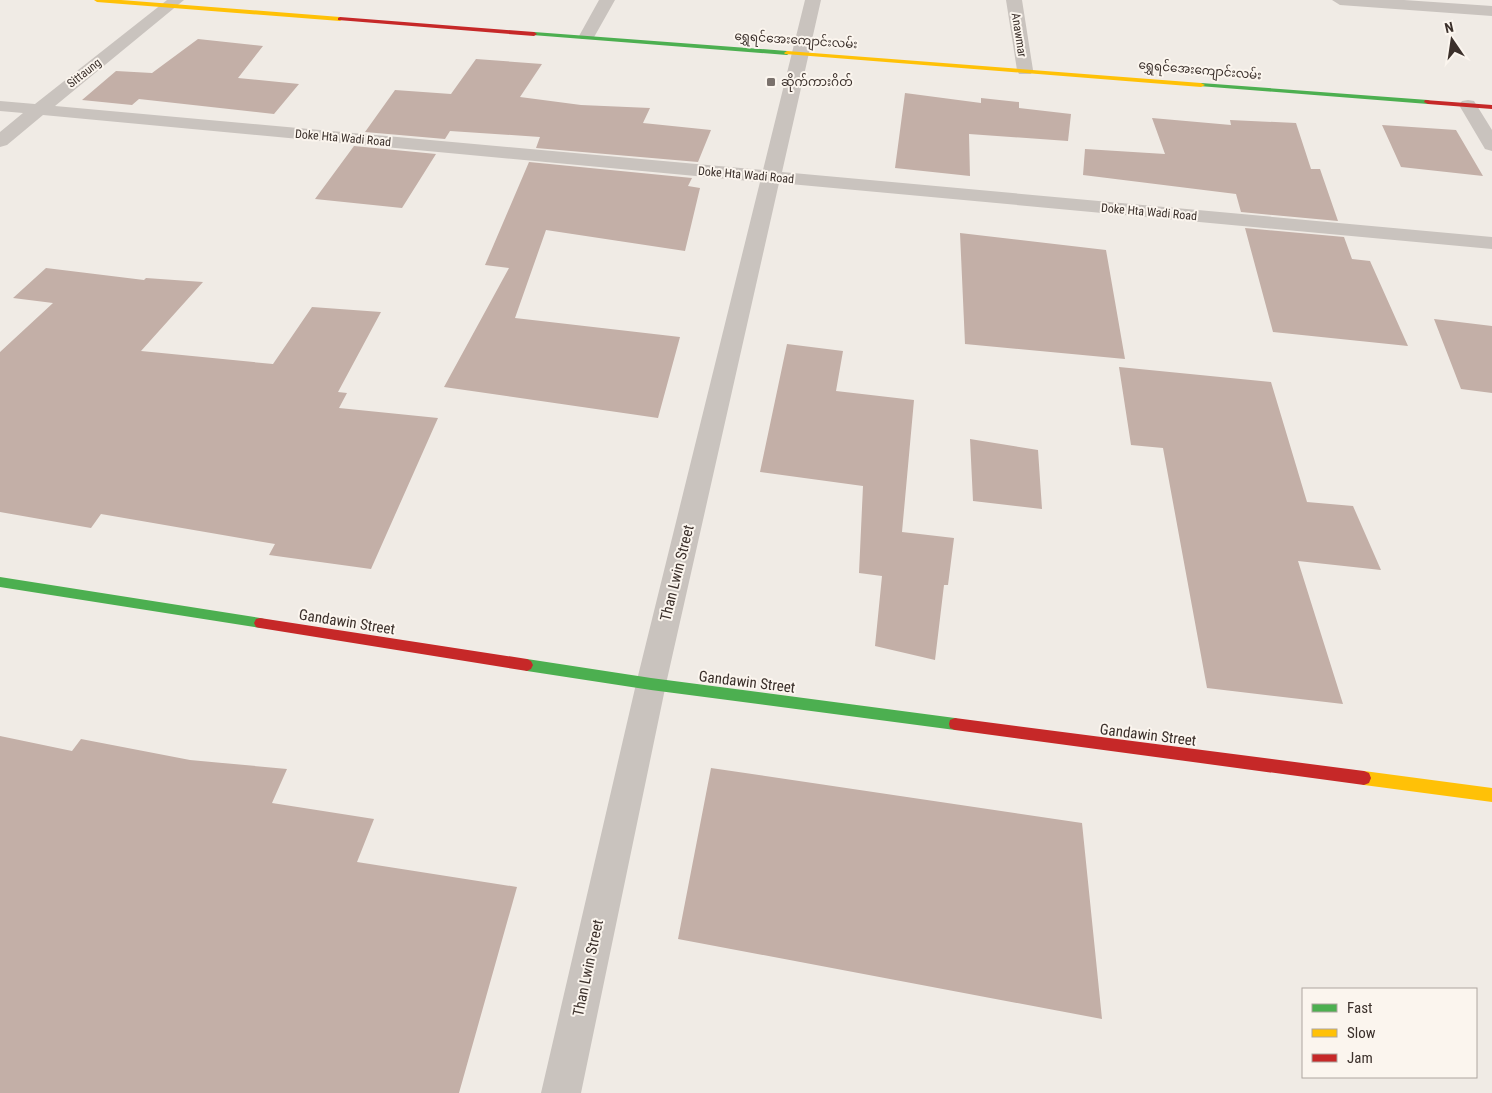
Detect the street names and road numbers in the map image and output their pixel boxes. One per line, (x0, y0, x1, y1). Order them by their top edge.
street label: Anawmar (1009, 12, 1029, 59)
street label: ရွှေရင်အေးကျောင်းလမ်း (734, 27, 858, 54)
street label: Sittaung (64, 55, 104, 91)
street label: ရွှေရင်အေးကျောင်းလမ်း (1138, 56, 1262, 85)
street label: Doke Hta Wadi Road (294, 127, 392, 149)
street label: Doke Hta Wadi Road (697, 164, 795, 186)
street label: Doke Hta Wadi Road (1100, 201, 1198, 223)
street label: Than Lwin Street (656, 523, 698, 623)
street label: Gandawin Street (298, 606, 396, 638)
street label: Gandawin Street (698, 667, 796, 697)
street label: Gandawin Street (1099, 720, 1197, 750)
street label: Than Lwin Street (569, 918, 607, 1018)

